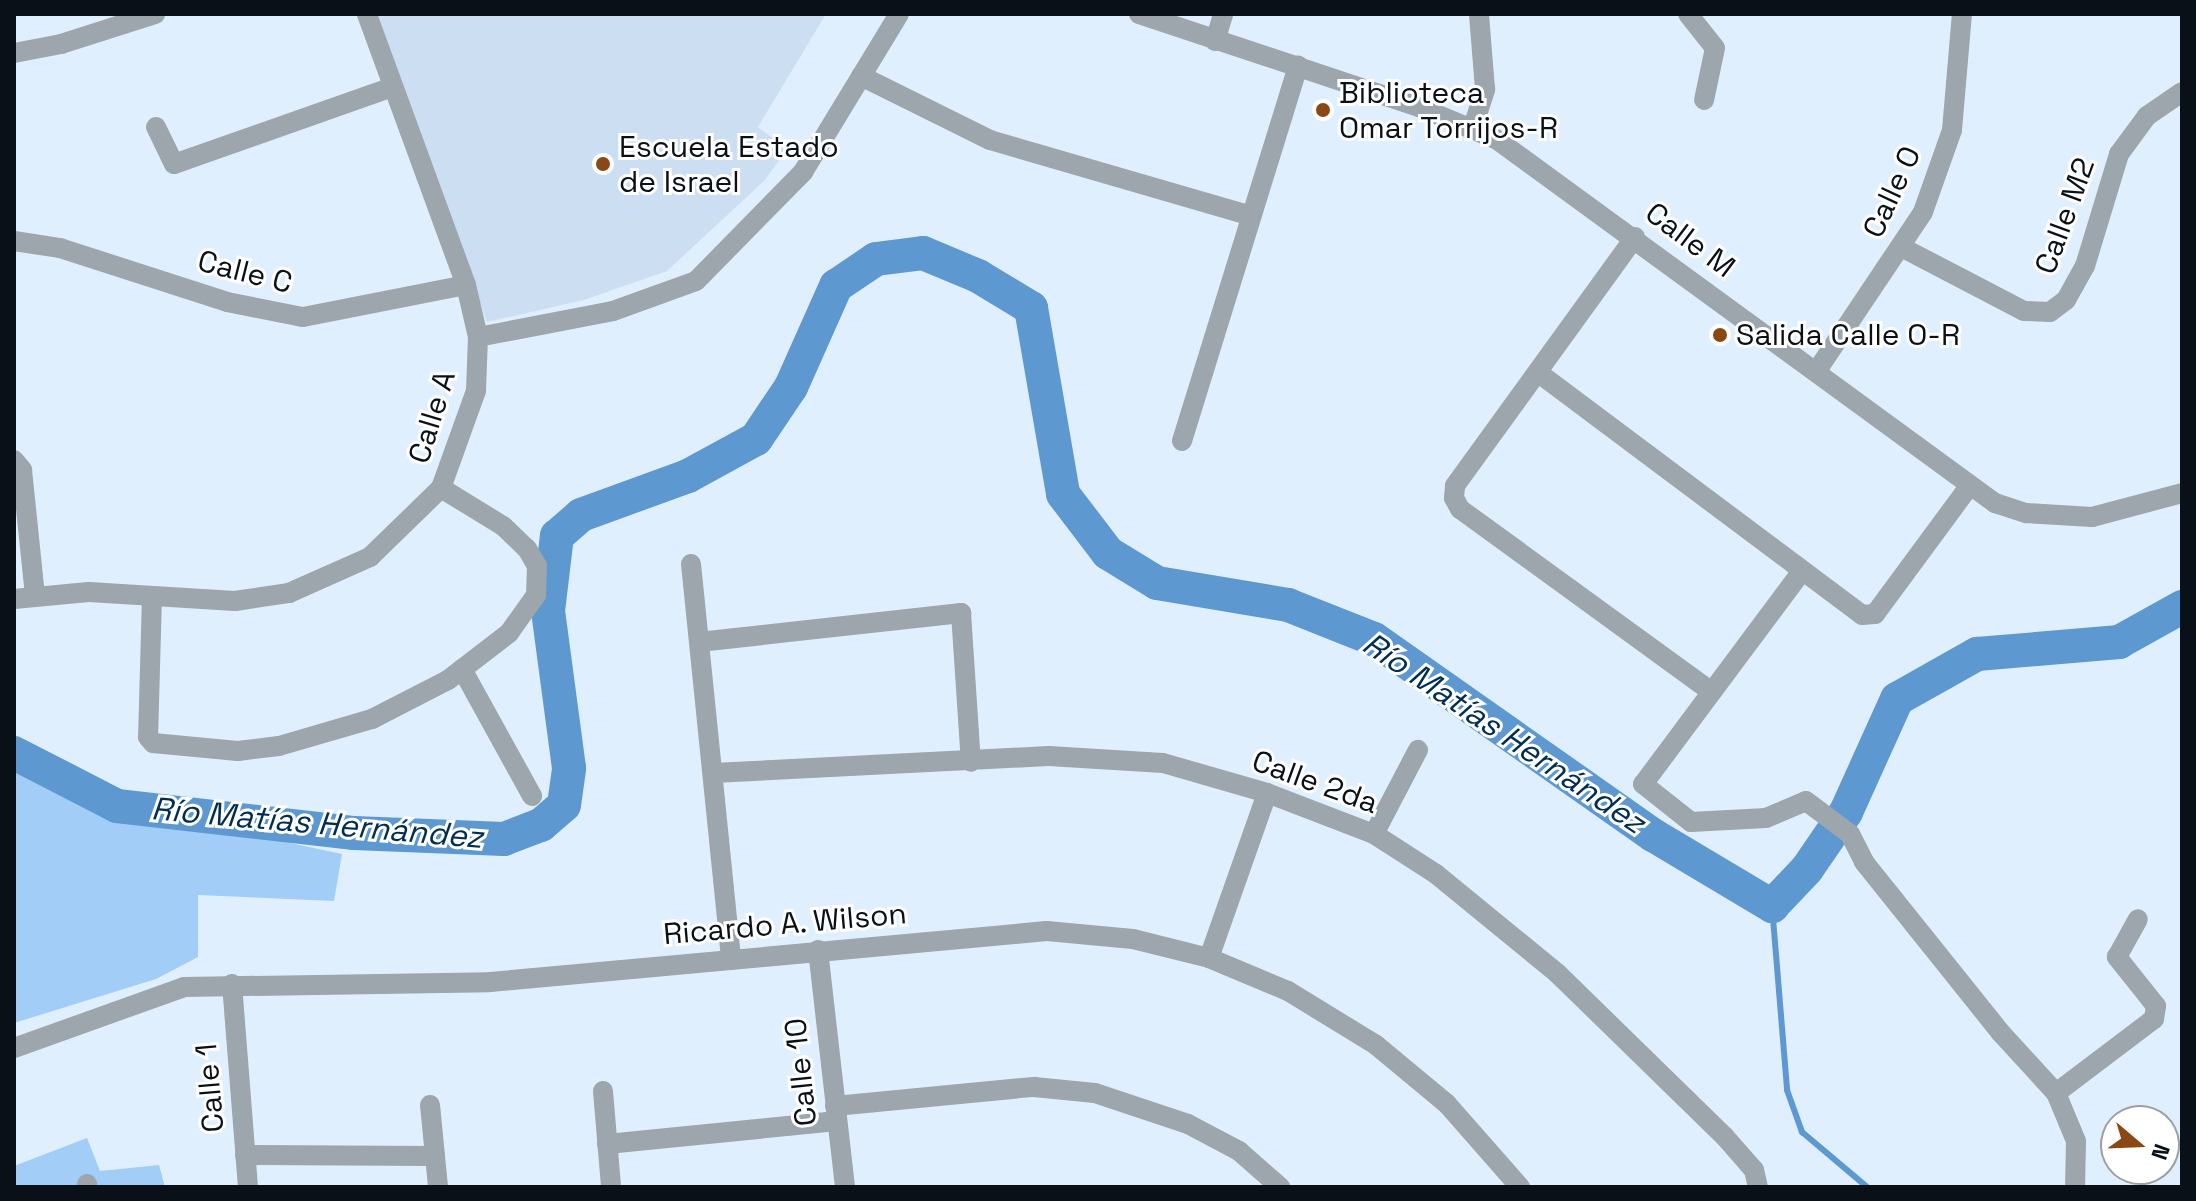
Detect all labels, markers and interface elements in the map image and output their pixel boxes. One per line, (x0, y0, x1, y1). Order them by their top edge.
place label: Biblioteca Omar Torrijos-R (1339, 75, 1559, 146)
marker: Biblioteca Omar Torrijos-R (1314, 101, 1332, 119)
place label: Escuela Estado de Israel (619, 129, 839, 200)
street label: Calle O (1855, 141, 1929, 243)
street label: Calle M2 (2027, 153, 2103, 279)
marker: Escuela Estado de Israel (594, 155, 612, 173)
street label: Calle M (1638, 195, 1742, 285)
street label: Calle C (194, 243, 296, 301)
place label: Salida Calle O-R (1736, 317, 1960, 353)
marker: Salida Calle O-R (1711, 326, 1729, 344)
street label: Calle A (401, 366, 463, 468)
water label: Río Matías Hernández (1356, 624, 1652, 842)
street label: Calle 2da (1247, 743, 1383, 821)
water label: Río Matías Hernández (150, 789, 484, 857)
street label: Ricardo A. Wilson (661, 895, 909, 953)
street label: Calle 10 (777, 1016, 825, 1128)
street label: Calle 1 (188, 1042, 232, 1134)
north arrow (2100, 1105, 2180, 1185)
text: N (2145, 1141, 2176, 1164)

